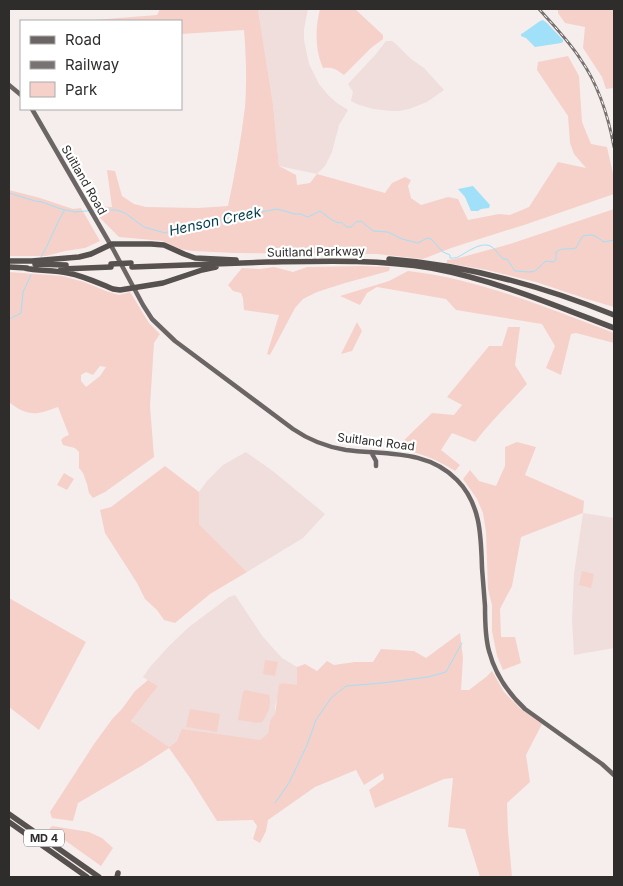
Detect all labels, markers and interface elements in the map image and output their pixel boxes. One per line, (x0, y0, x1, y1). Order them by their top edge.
legend (20, 20, 182, 110)
text: Road (65, 30, 101, 49)
text: Railway (65, 55, 120, 74)
text: Park (65, 80, 98, 99)
street label: Suitland Road (58, 142, 110, 217)
water label: Henson Creek (167, 202, 263, 239)
street label: Suitland Parkway (267, 243, 365, 260)
street label: Suitland Road (336, 429, 416, 454)
road number: MD 4 (24, 830, 64, 846)

